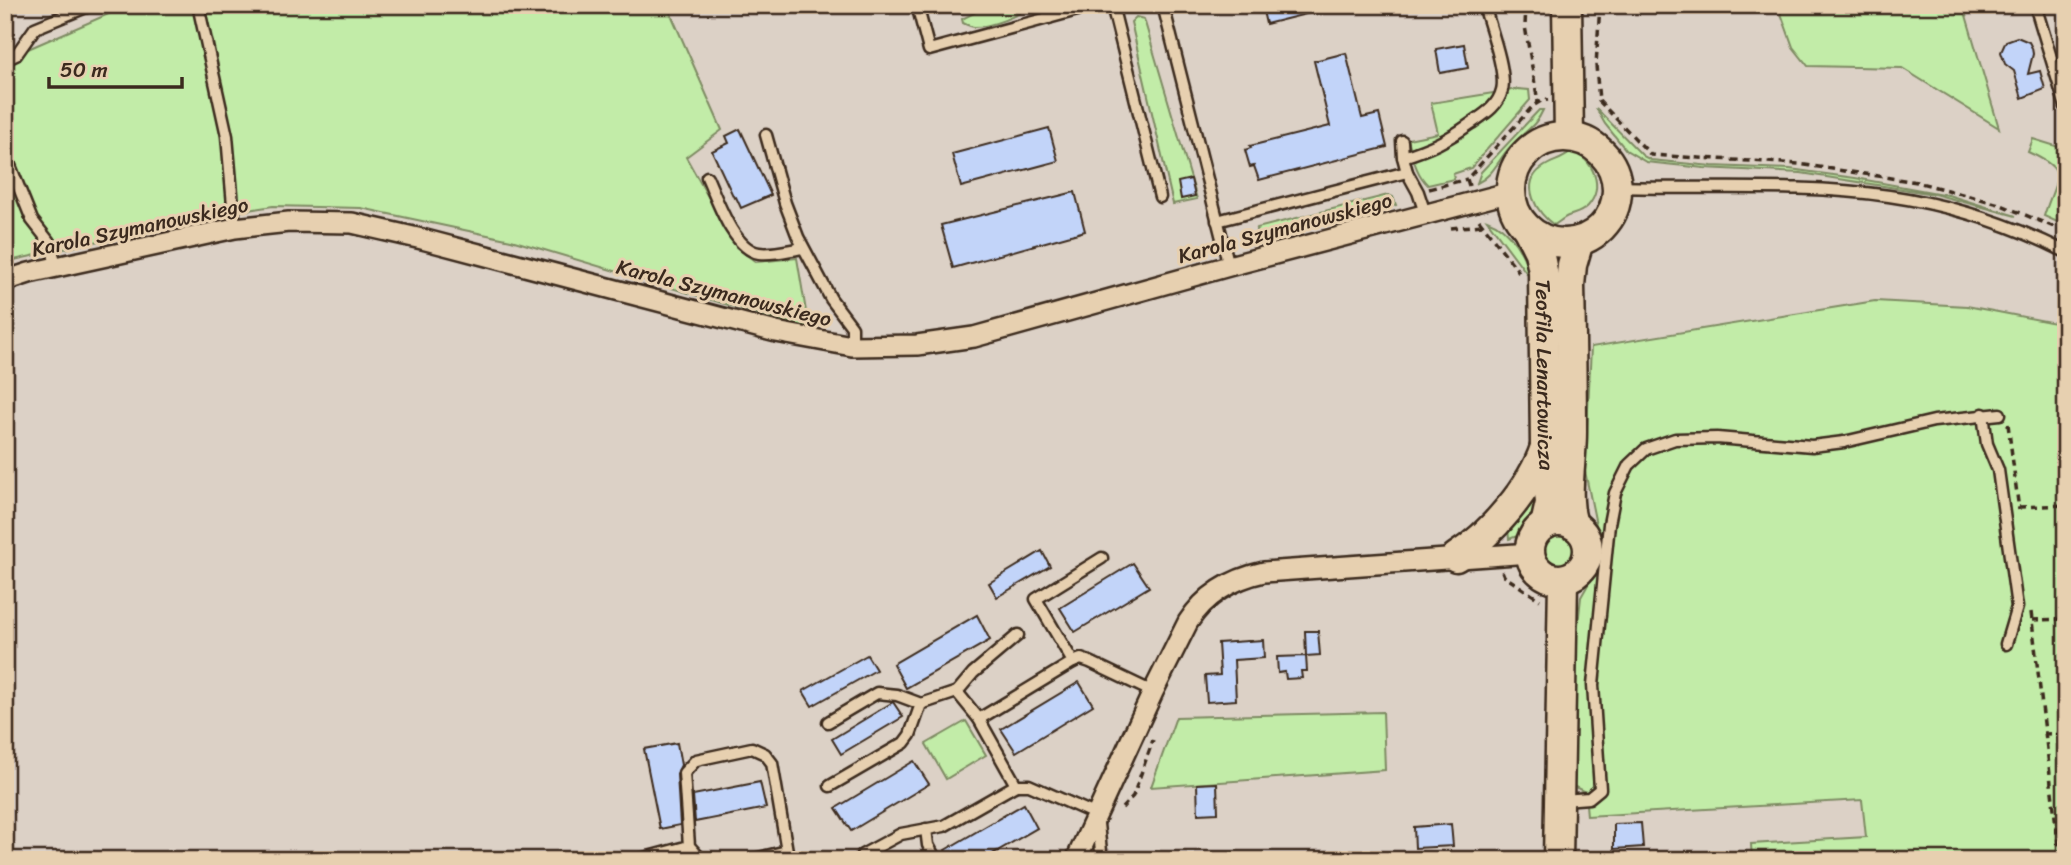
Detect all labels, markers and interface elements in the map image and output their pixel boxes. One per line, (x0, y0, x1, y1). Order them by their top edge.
scale bar (49, 46, 182, 90)
text: 50 m (60, 51, 108, 89)
street label: Karola Szymanowskiego (1174, 181, 1397, 275)
street label: Karola Szymanowskiego (28, 185, 252, 269)
street label: Karola Szymanowskiego (612, 248, 836, 338)
street label: Teofila Lenartowicza (1524, 279, 1566, 472)

